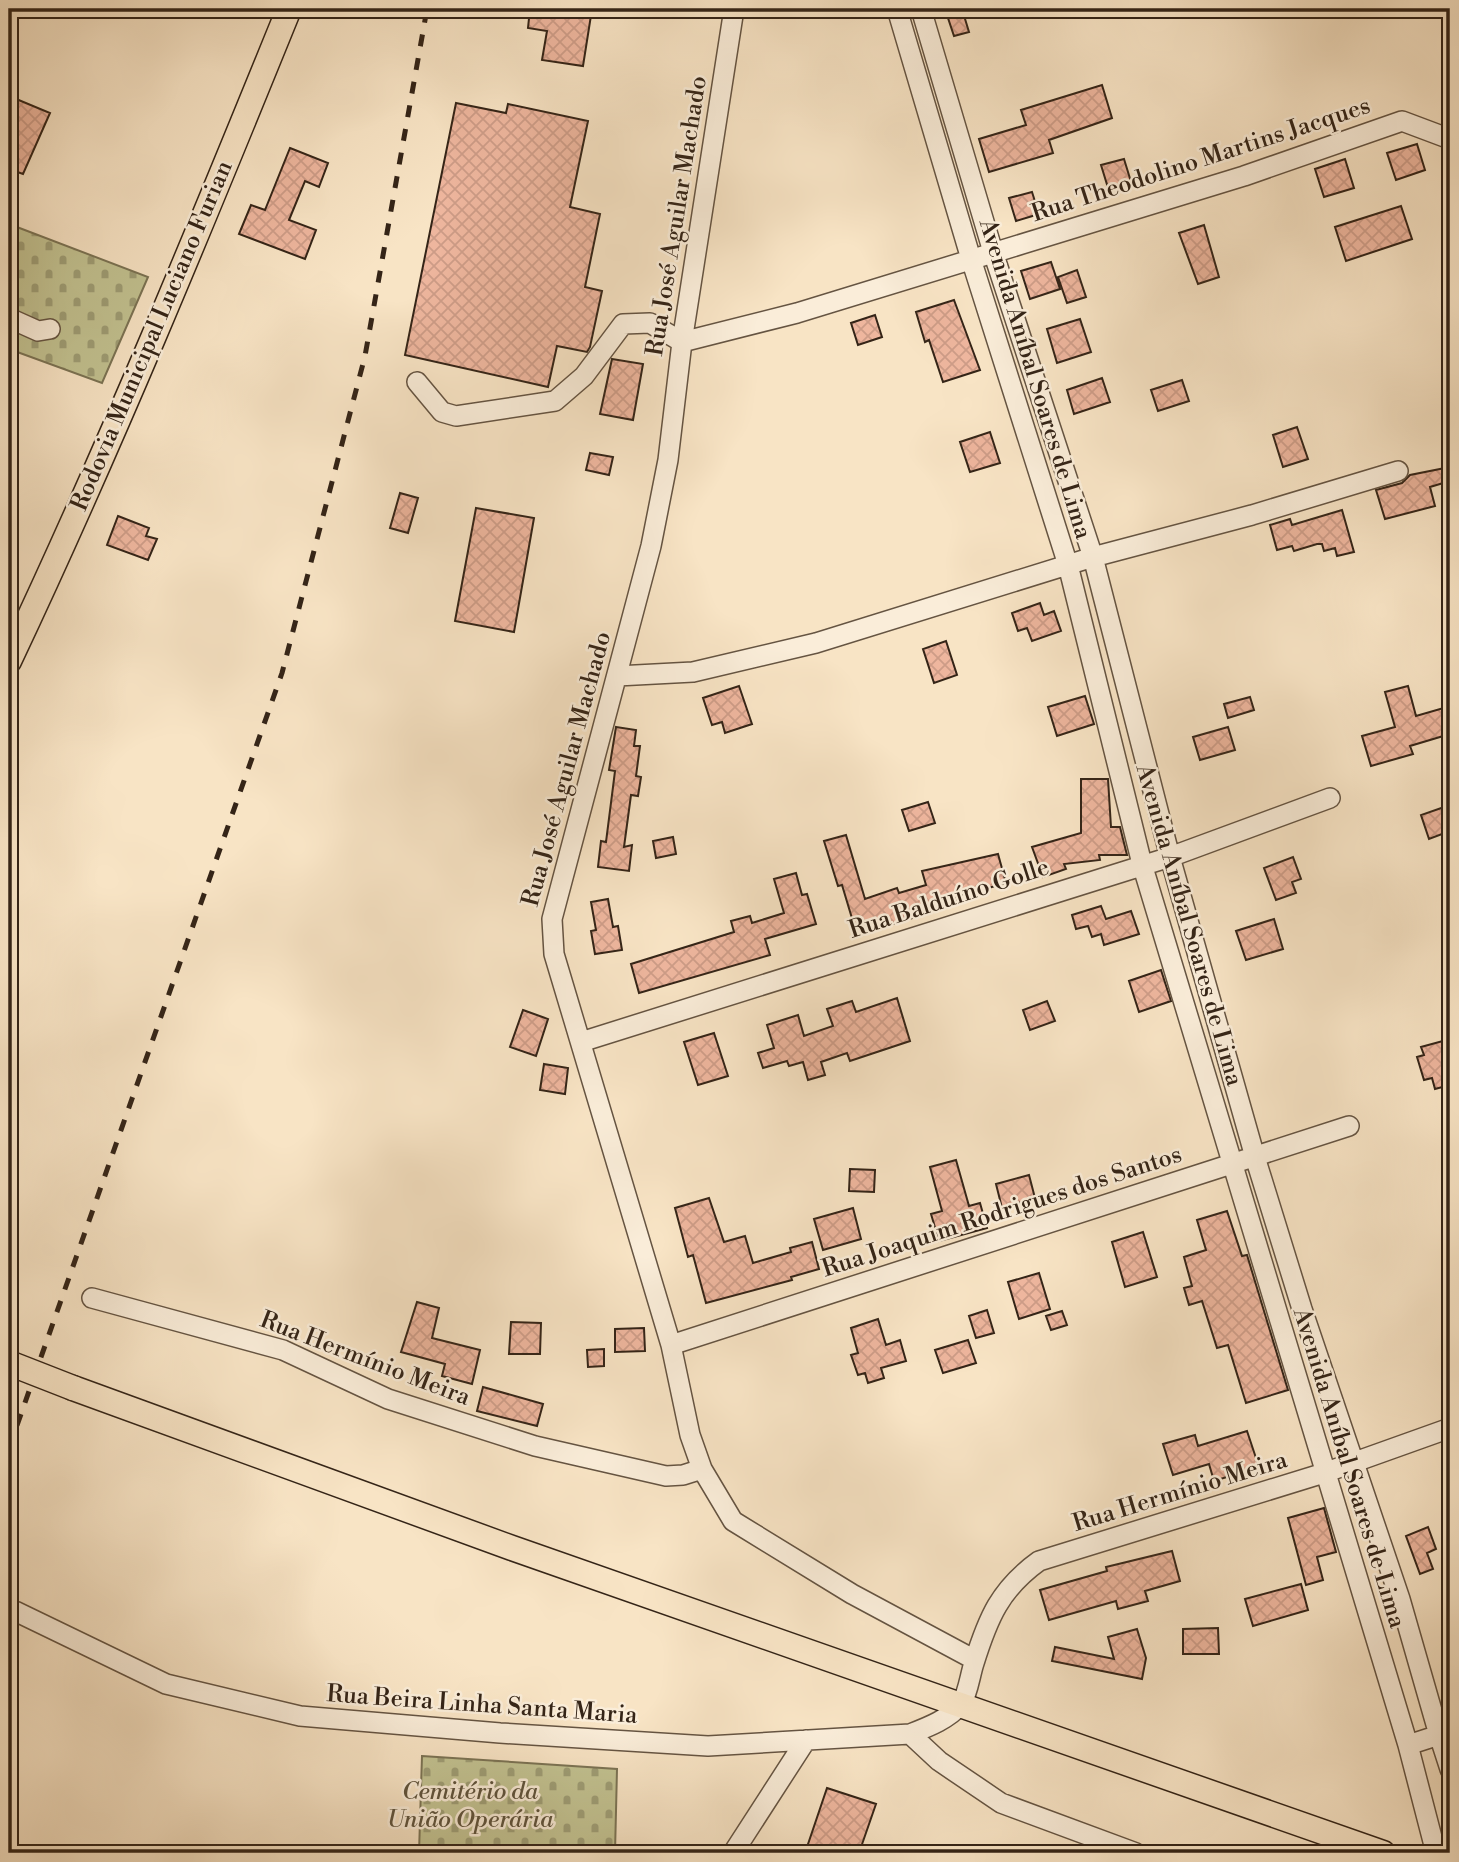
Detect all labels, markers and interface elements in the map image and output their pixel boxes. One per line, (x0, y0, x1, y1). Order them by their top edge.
street label: Rua José Aguilar Machado (640, 74, 714, 358)
street label: Rua Theodolino Martins Jacques (1028, 91, 1374, 229)
street label: Rodovia Municipal Luciano Furian (64, 156, 240, 516)
street label: Avenida Aníbal Soares de Lima (972, 214, 1098, 544)
street label: Rua José Aguilar Machado (516, 628, 618, 910)
street label: Avenida Aníbal Soares de Lima (1128, 760, 1250, 1090)
street label: Rua Balduíno Golle (845, 852, 1053, 946)
street label: Rua Joaquim Rodrigues dos Santos (818, 1140, 1186, 1284)
street label: Avenida Aníbal Soares de Lima (1286, 1303, 1412, 1633)
street label: Rua Hermínio Meira (256, 1305, 475, 1413)
street label: Rua Hermínio Meira (1069, 1445, 1292, 1539)
street label: Rua Beira Linha Santa Maria (326, 1679, 639, 1731)
park label: Cemitério da União Operária (387, 1777, 554, 1835)

